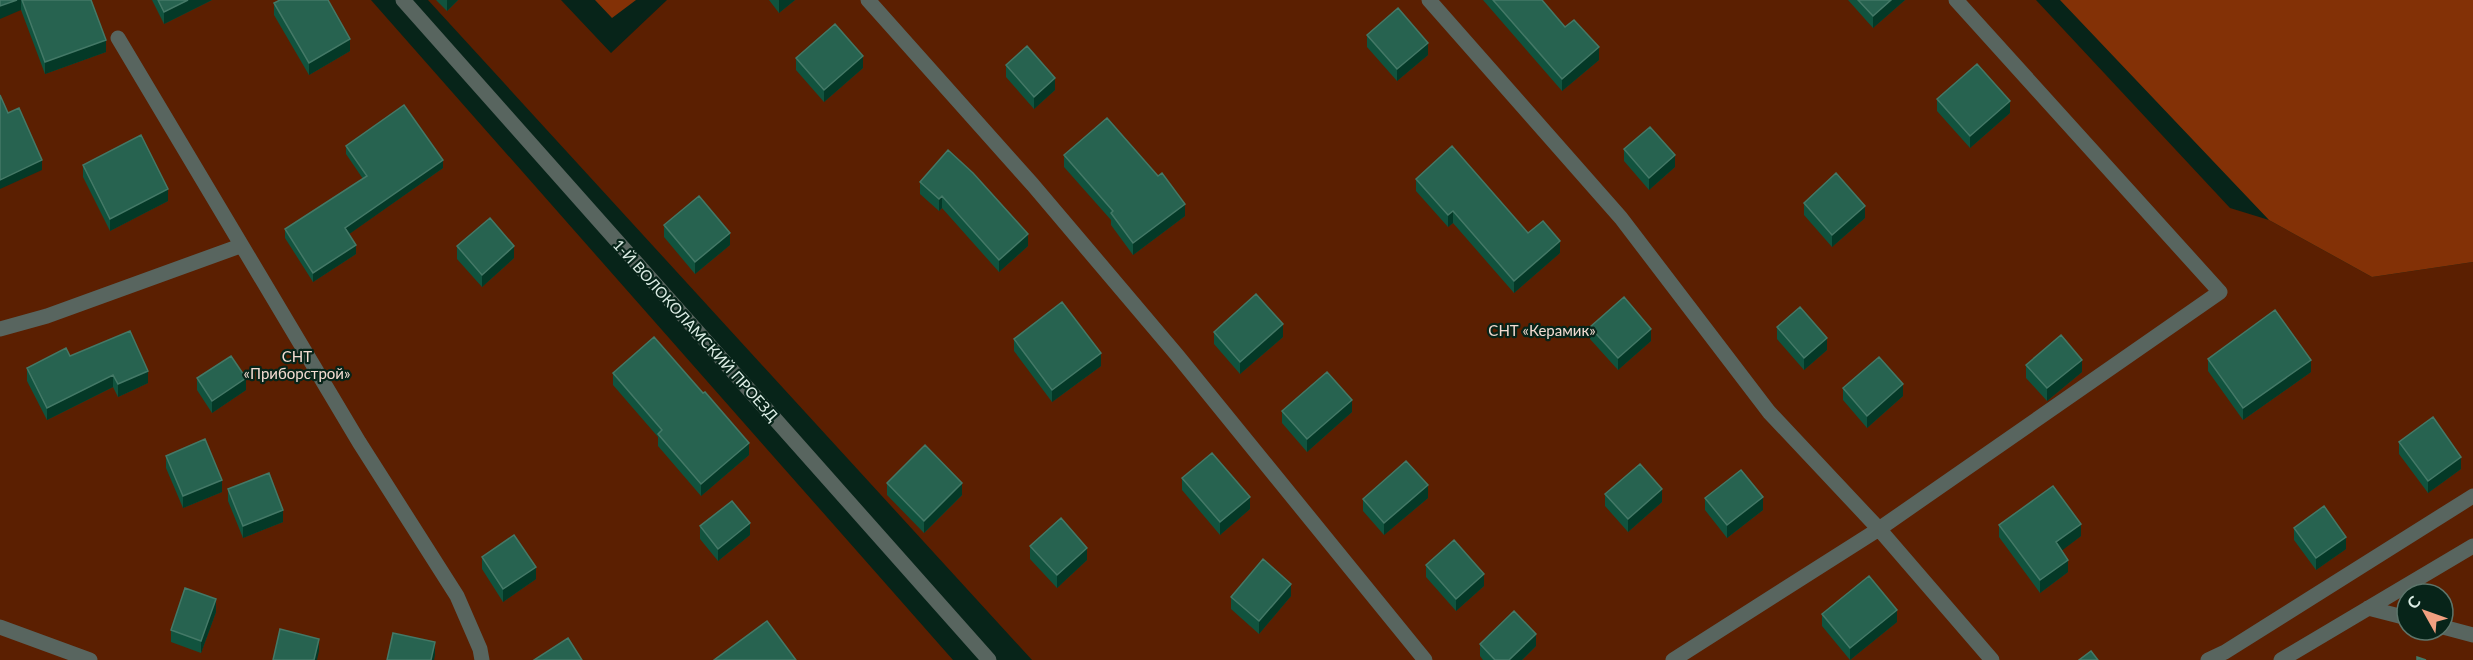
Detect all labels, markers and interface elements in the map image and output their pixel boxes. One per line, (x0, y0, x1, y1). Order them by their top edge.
street label: 1-Й ВОЛОКОЛАМСКИЙ ПРОЕЗД (610, 236, 782, 425)
park label: СНТ «Керамик» (1488, 321, 1596, 339)
park label: СНТ «Приборстрой» (244, 347, 350, 382)
north arrow (2395, 582, 2455, 642)
text: С (2402, 592, 2424, 612)

